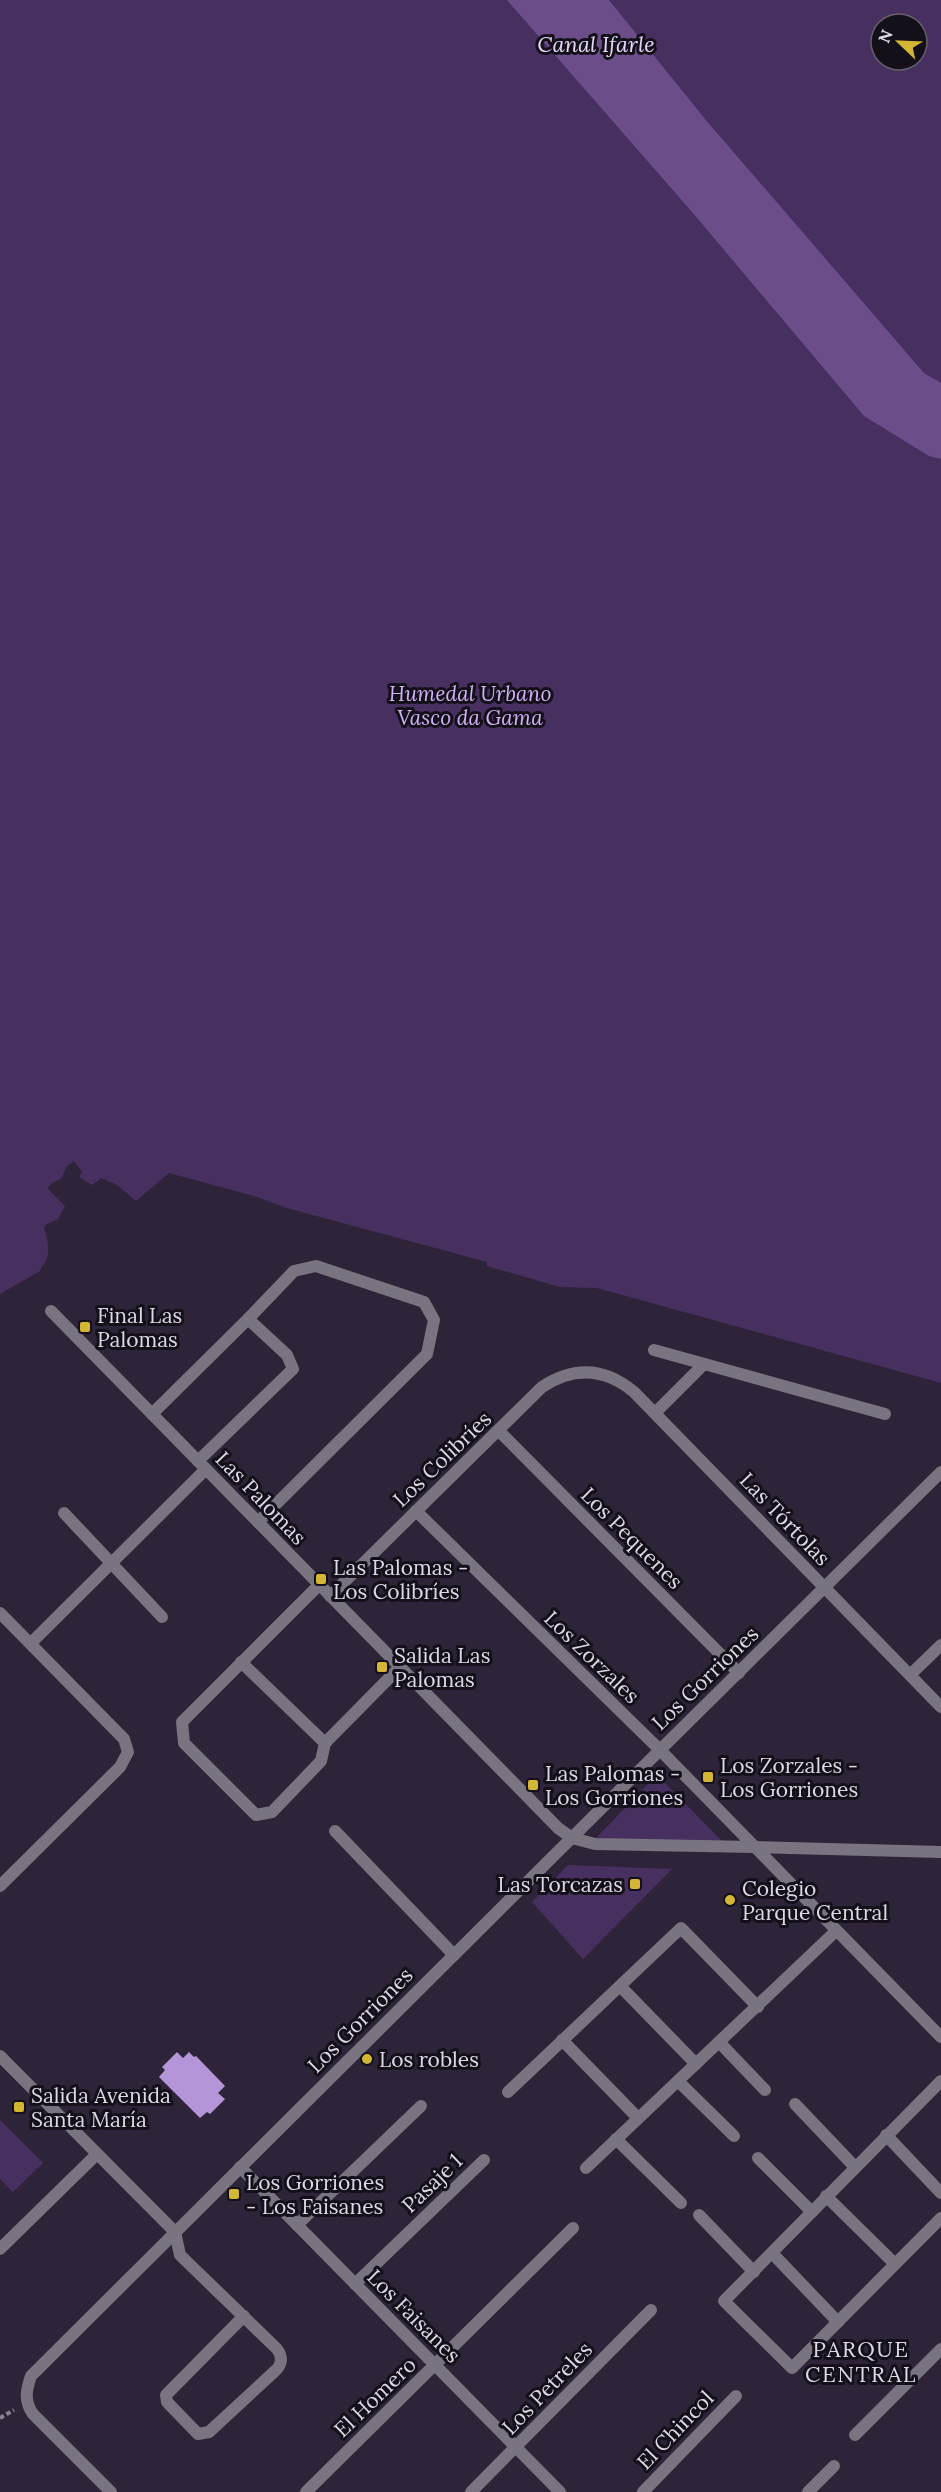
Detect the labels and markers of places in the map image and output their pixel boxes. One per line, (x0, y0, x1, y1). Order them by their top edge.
place label: Final Las Palomas (97, 1302, 182, 1353)
marker: Final Las Palomas (78, 1320, 92, 1334)
place label: Las Palomas - Los Colibríes (333, 1554, 468, 1605)
marker: Las Palomas - Los Colibríes (314, 1572, 328, 1586)
place label: Salida Las Palomas (394, 1642, 490, 1693)
marker: Salida Las Palomas (375, 1660, 389, 1674)
place label: Los Zorzales - Los Gorriones (720, 1752, 858, 1803)
place label: Las Palomas - Los Gorriones (545, 1760, 683, 1811)
marker: Los Zorzales - Los Gorriones (701, 1770, 715, 1784)
marker: Las Palomas - Los Gorriones (526, 1778, 540, 1792)
place label: Las Torcazas (497, 1871, 623, 1898)
place label: Colegio Parque Central (742, 1875, 888, 1926)
marker: Las Torcazas (628, 1877, 642, 1891)
marker: Colegio Parque Central (723, 1893, 737, 1907)
place label: Los robles (379, 2046, 479, 2073)
marker: Los robles (360, 2052, 374, 2066)
place label: Salida Avenida Santa María (31, 2082, 171, 2133)
marker: Salida Avenida Santa María (12, 2100, 26, 2114)
place label: Los Gorriones - Los Faisanes (246, 2169, 384, 2220)
marker: Los Gorriones - Los Faisanes (227, 2187, 241, 2201)

